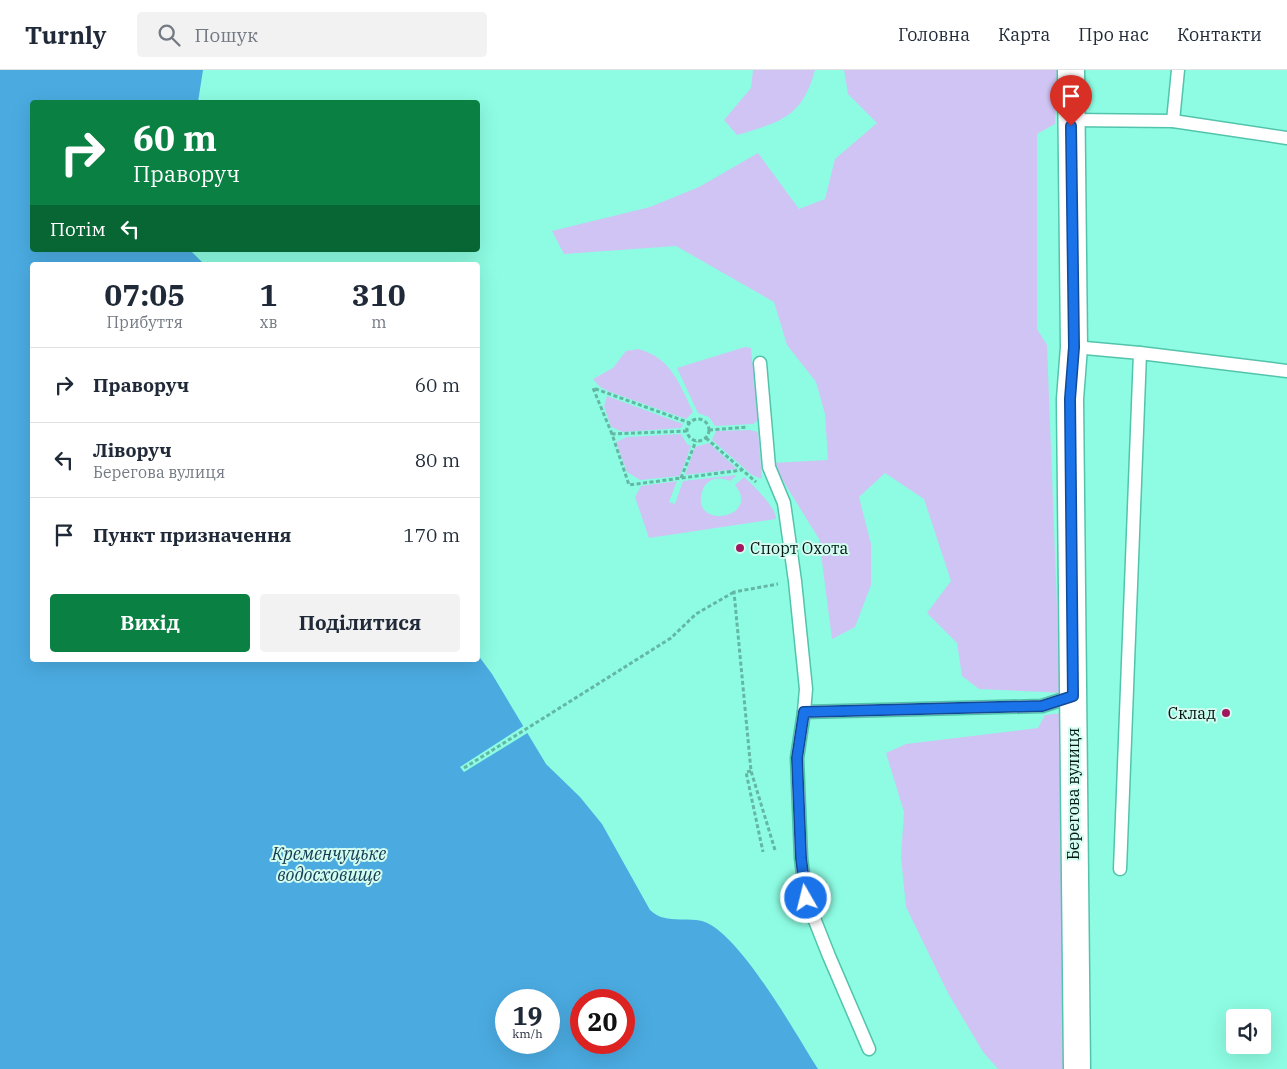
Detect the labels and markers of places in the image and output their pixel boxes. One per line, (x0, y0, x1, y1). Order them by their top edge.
pin (1050, 75, 1092, 126)
place label: Спорт Охота (750, 538, 848, 558)
marker: Спорт Охота (734, 542, 746, 554)
place label: Склад (1168, 703, 1216, 723)
marker: Склад (1220, 707, 1232, 719)

